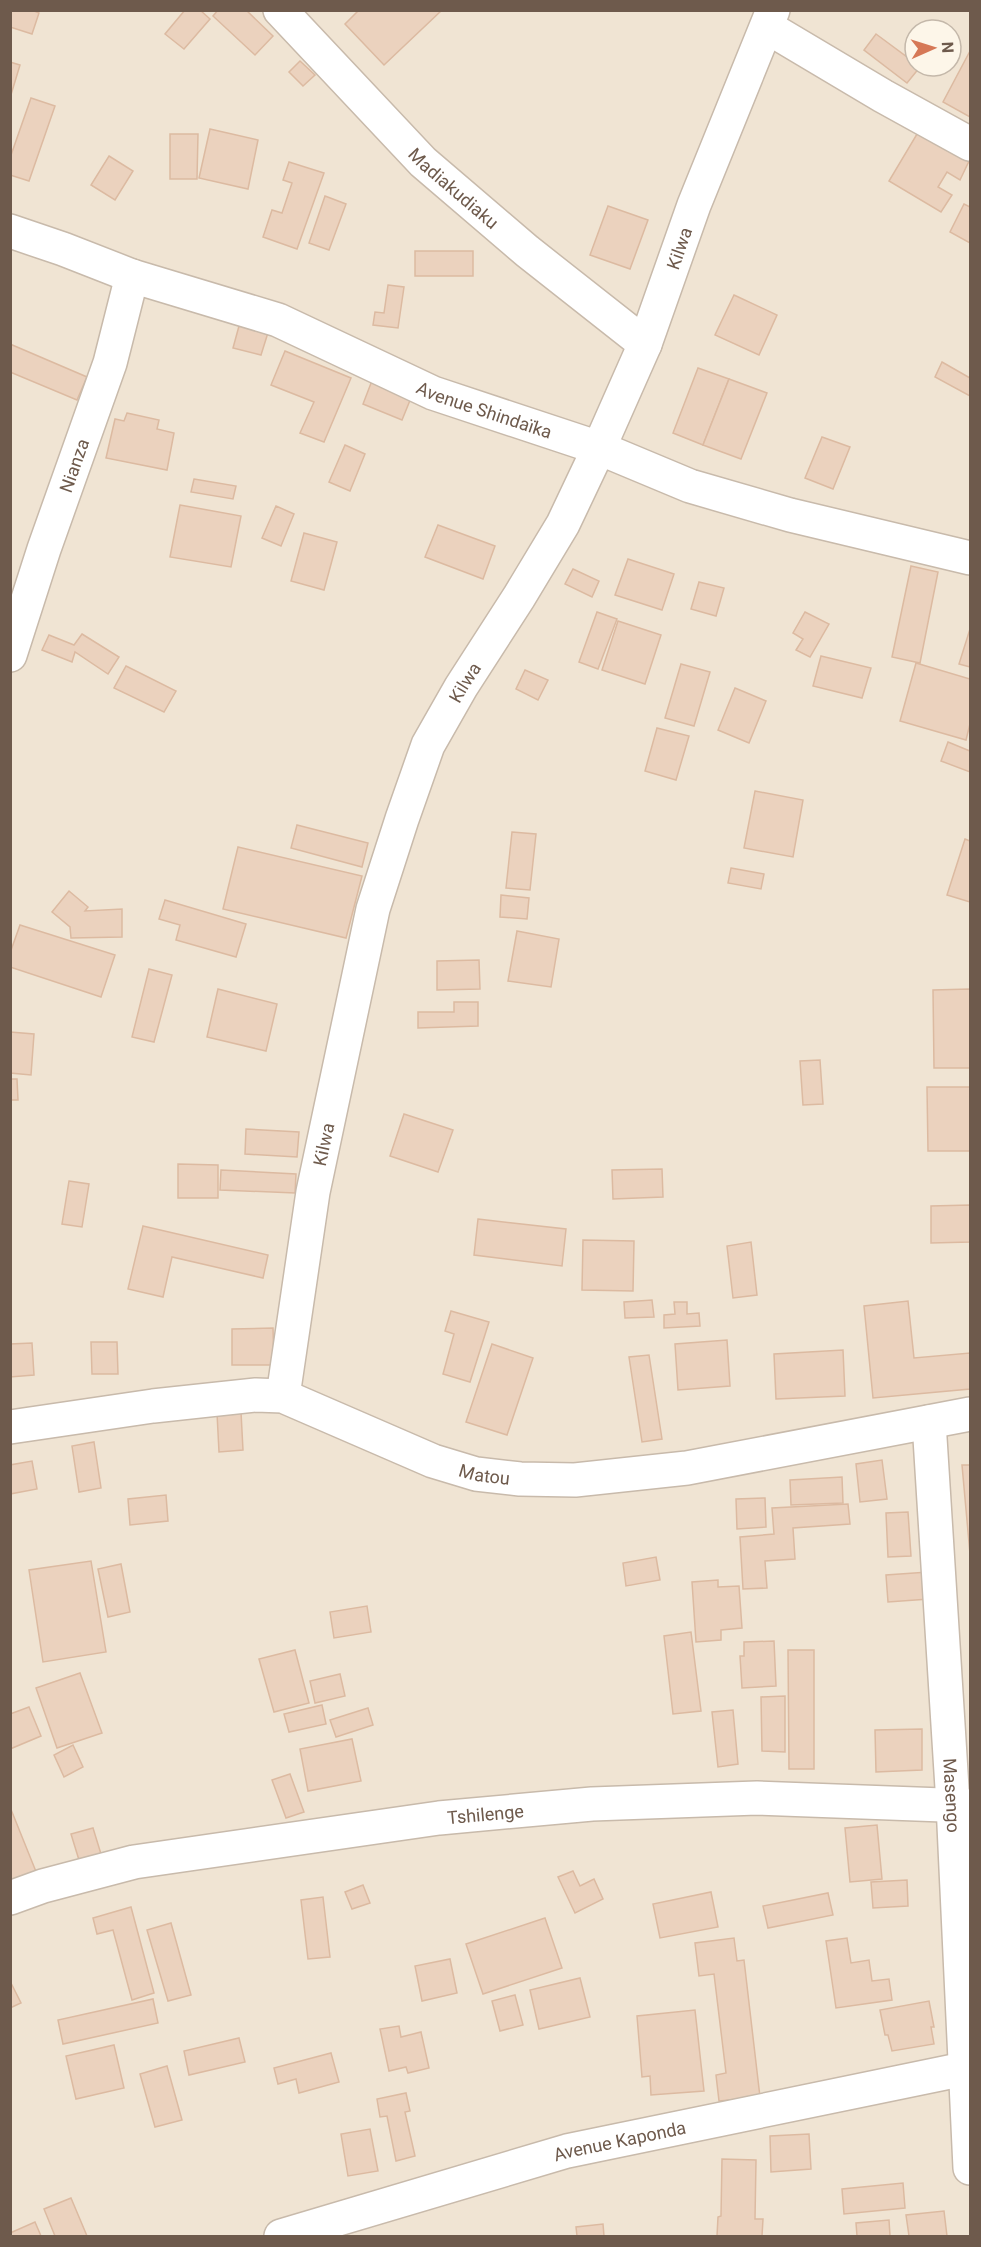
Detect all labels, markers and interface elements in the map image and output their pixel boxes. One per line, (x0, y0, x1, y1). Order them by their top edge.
north arrow (903, 18, 963, 78)
text: N (938, 41, 957, 53)
street label: Madiakudiaku (404, 143, 503, 233)
street label: Kilwa (662, 224, 696, 272)
street label: Avenue Shindaïka (413, 376, 555, 442)
street label: Nianza (54, 436, 93, 495)
street label: Kilwa (444, 658, 485, 706)
street label: Kilwa (308, 1121, 338, 1168)
street label: Matou (456, 1459, 511, 1488)
street label: Masengo (940, 1757, 965, 1833)
street label: Tshilenge (446, 1800, 525, 1828)
street label: Avenue Kaponda (551, 2116, 688, 2165)

